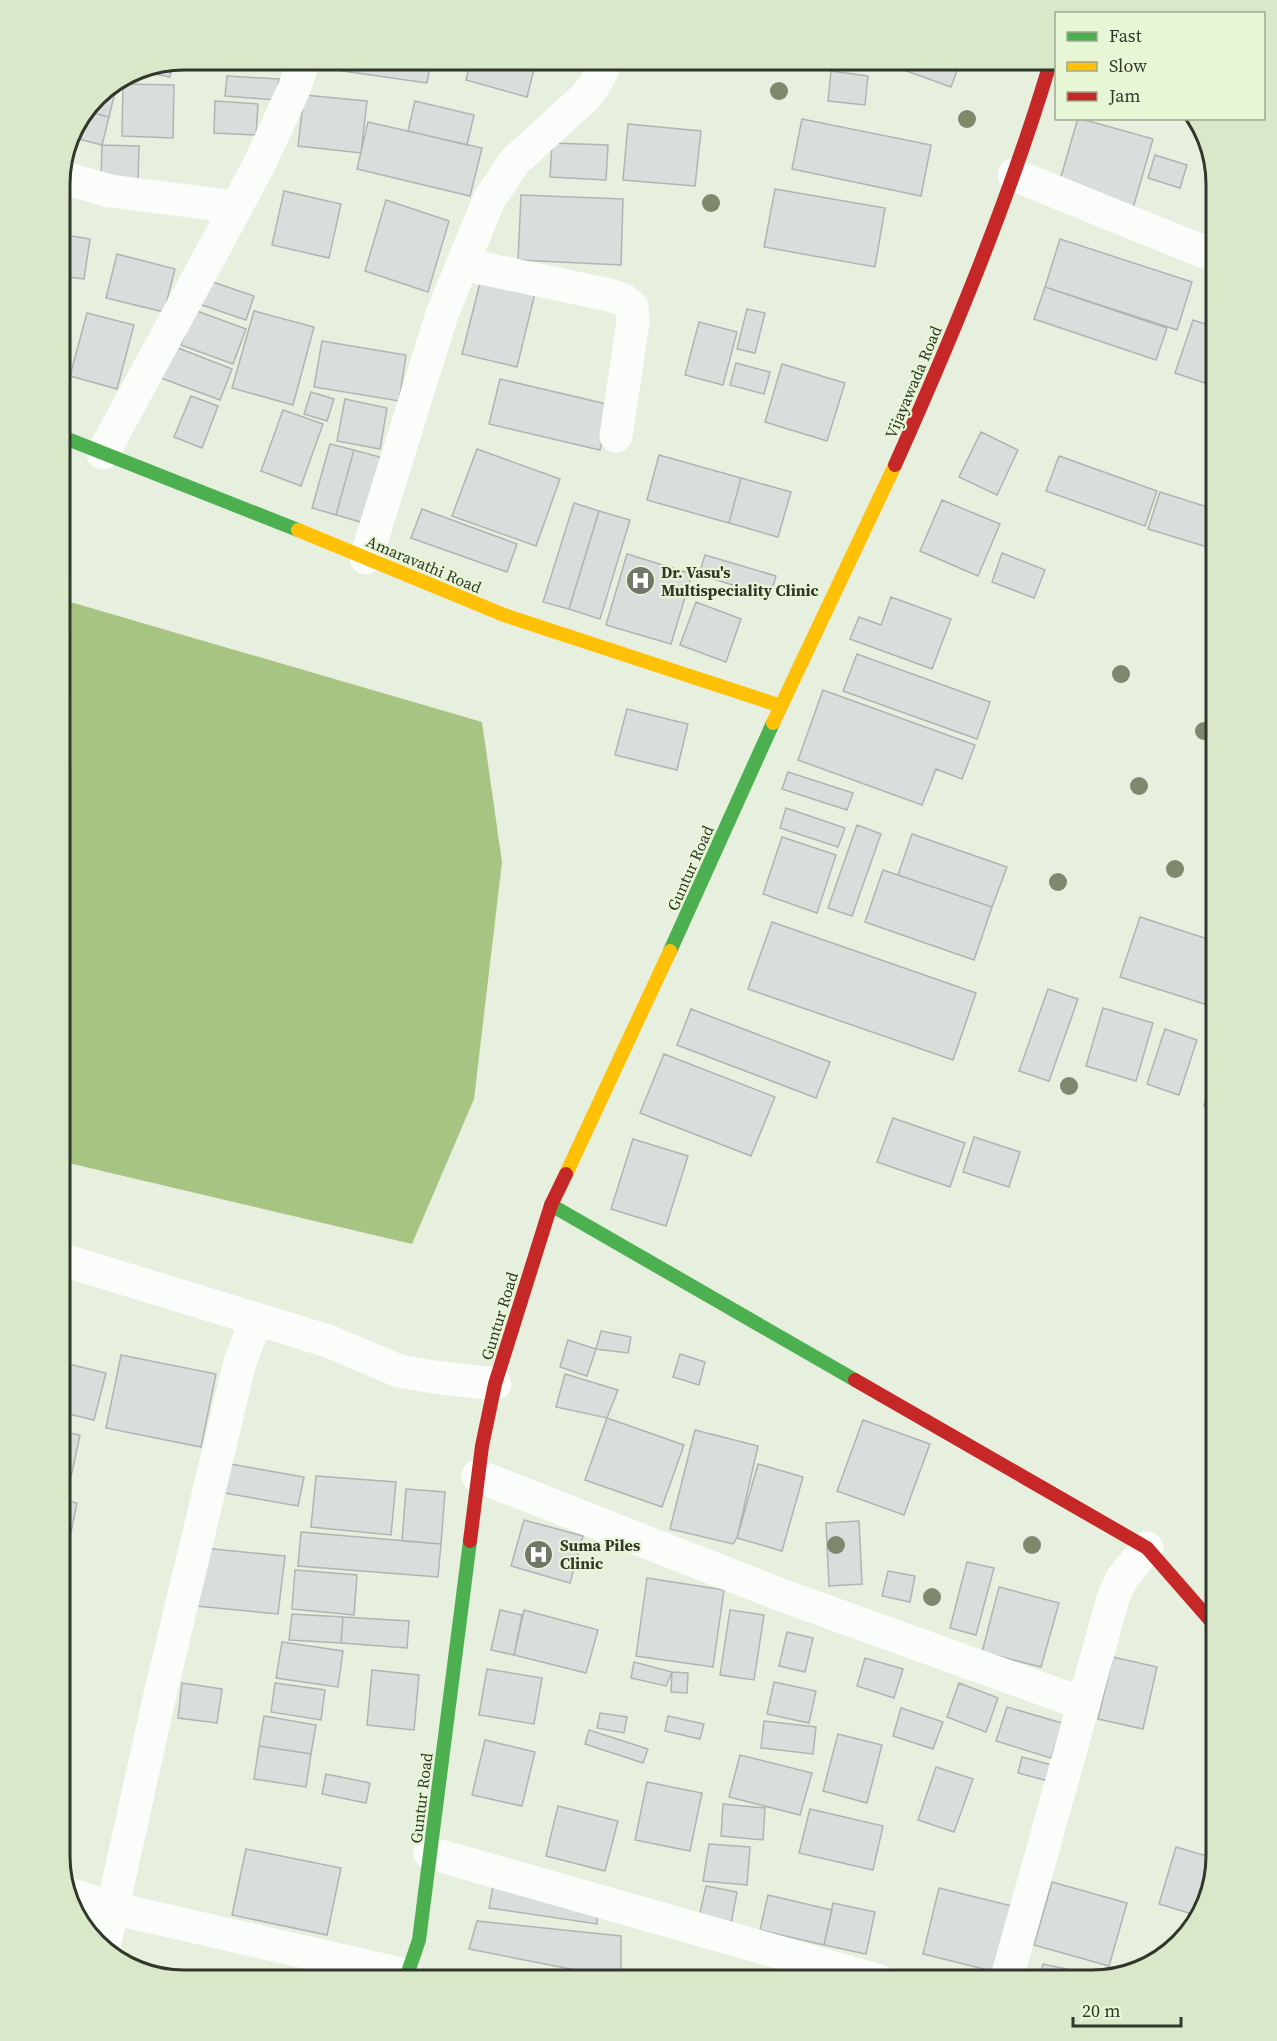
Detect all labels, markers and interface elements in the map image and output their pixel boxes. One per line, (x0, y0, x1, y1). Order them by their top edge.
legend (1055, 12, 1265, 120)
text: Fast (1109, 23, 1142, 48)
text: Slow (1109, 53, 1147, 78)
text: Jam (1108, 83, 1141, 108)
street label: Vijayawada Road (879, 322, 947, 442)
street label: Amaravathi Road (363, 530, 485, 598)
place label: Dr. Vasu's Multispeciality Clinic (661, 561, 819, 601)
hospital icon: Dr. Vasu's Multispeciality Clinic (624, 565, 656, 597)
street label: Guntur Road (661, 822, 719, 914)
street label: Guntur Road (475, 1269, 523, 1363)
place label: Suma Piles Clinic (560, 1534, 640, 1574)
hospital icon: Suma Piles Clinic (523, 1538, 555, 1570)
street label: Guntur Road (405, 1751, 437, 1845)
scale bar (1073, 1990, 1181, 2028)
text: 20 m (1082, 1998, 1120, 2023)

